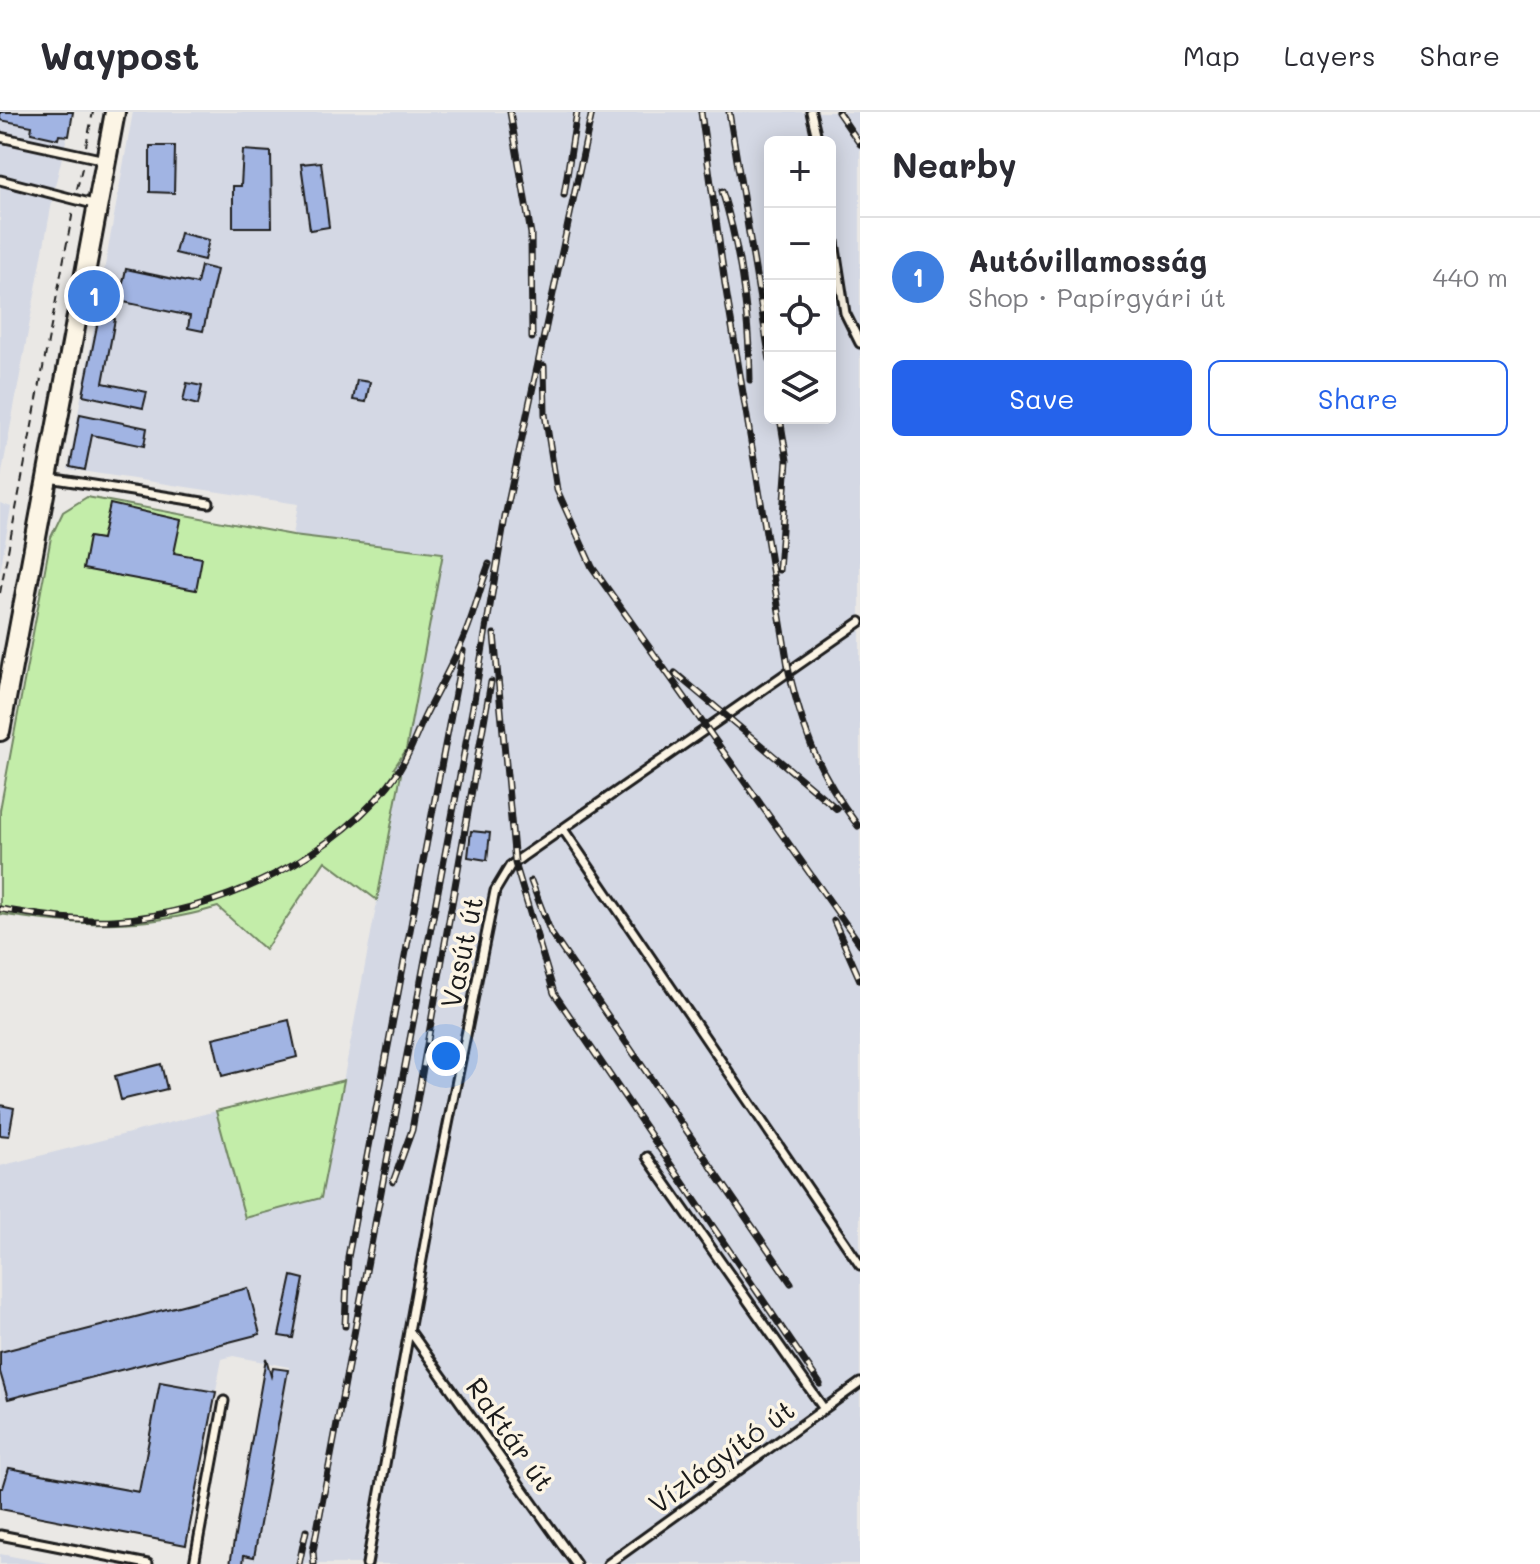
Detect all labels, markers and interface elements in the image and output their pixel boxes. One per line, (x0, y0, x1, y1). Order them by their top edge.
text: Waypost (40, 30, 199, 80)
text: Map (1183, 37, 1240, 73)
text: Layers (1284, 37, 1376, 73)
text: Share (1420, 37, 1500, 73)
map controls (764, 136, 836, 424)
button: + (764, 136, 836, 208)
text: Nearby (892, 142, 1017, 187)
button: − (764, 208, 836, 280)
text: Autóvillamosság (968, 240, 1207, 280)
text: 1 (912, 260, 924, 294)
text: 440 m (1432, 260, 1508, 294)
pin: 1 (68, 266, 120, 326)
button: locate (764, 280, 836, 352)
text: Shop · Papírgyári út (968, 280, 1226, 314)
button: layers (764, 352, 836, 424)
button: Save (892, 360, 1192, 436)
button: Share (1208, 360, 1508, 436)
street label: Vasút út (432, 893, 490, 1011)
your location (426, 1036, 466, 1076)
street label: Raktár út (459, 1370, 563, 1498)
street label: Vízlágyító út (641, 1391, 801, 1521)

